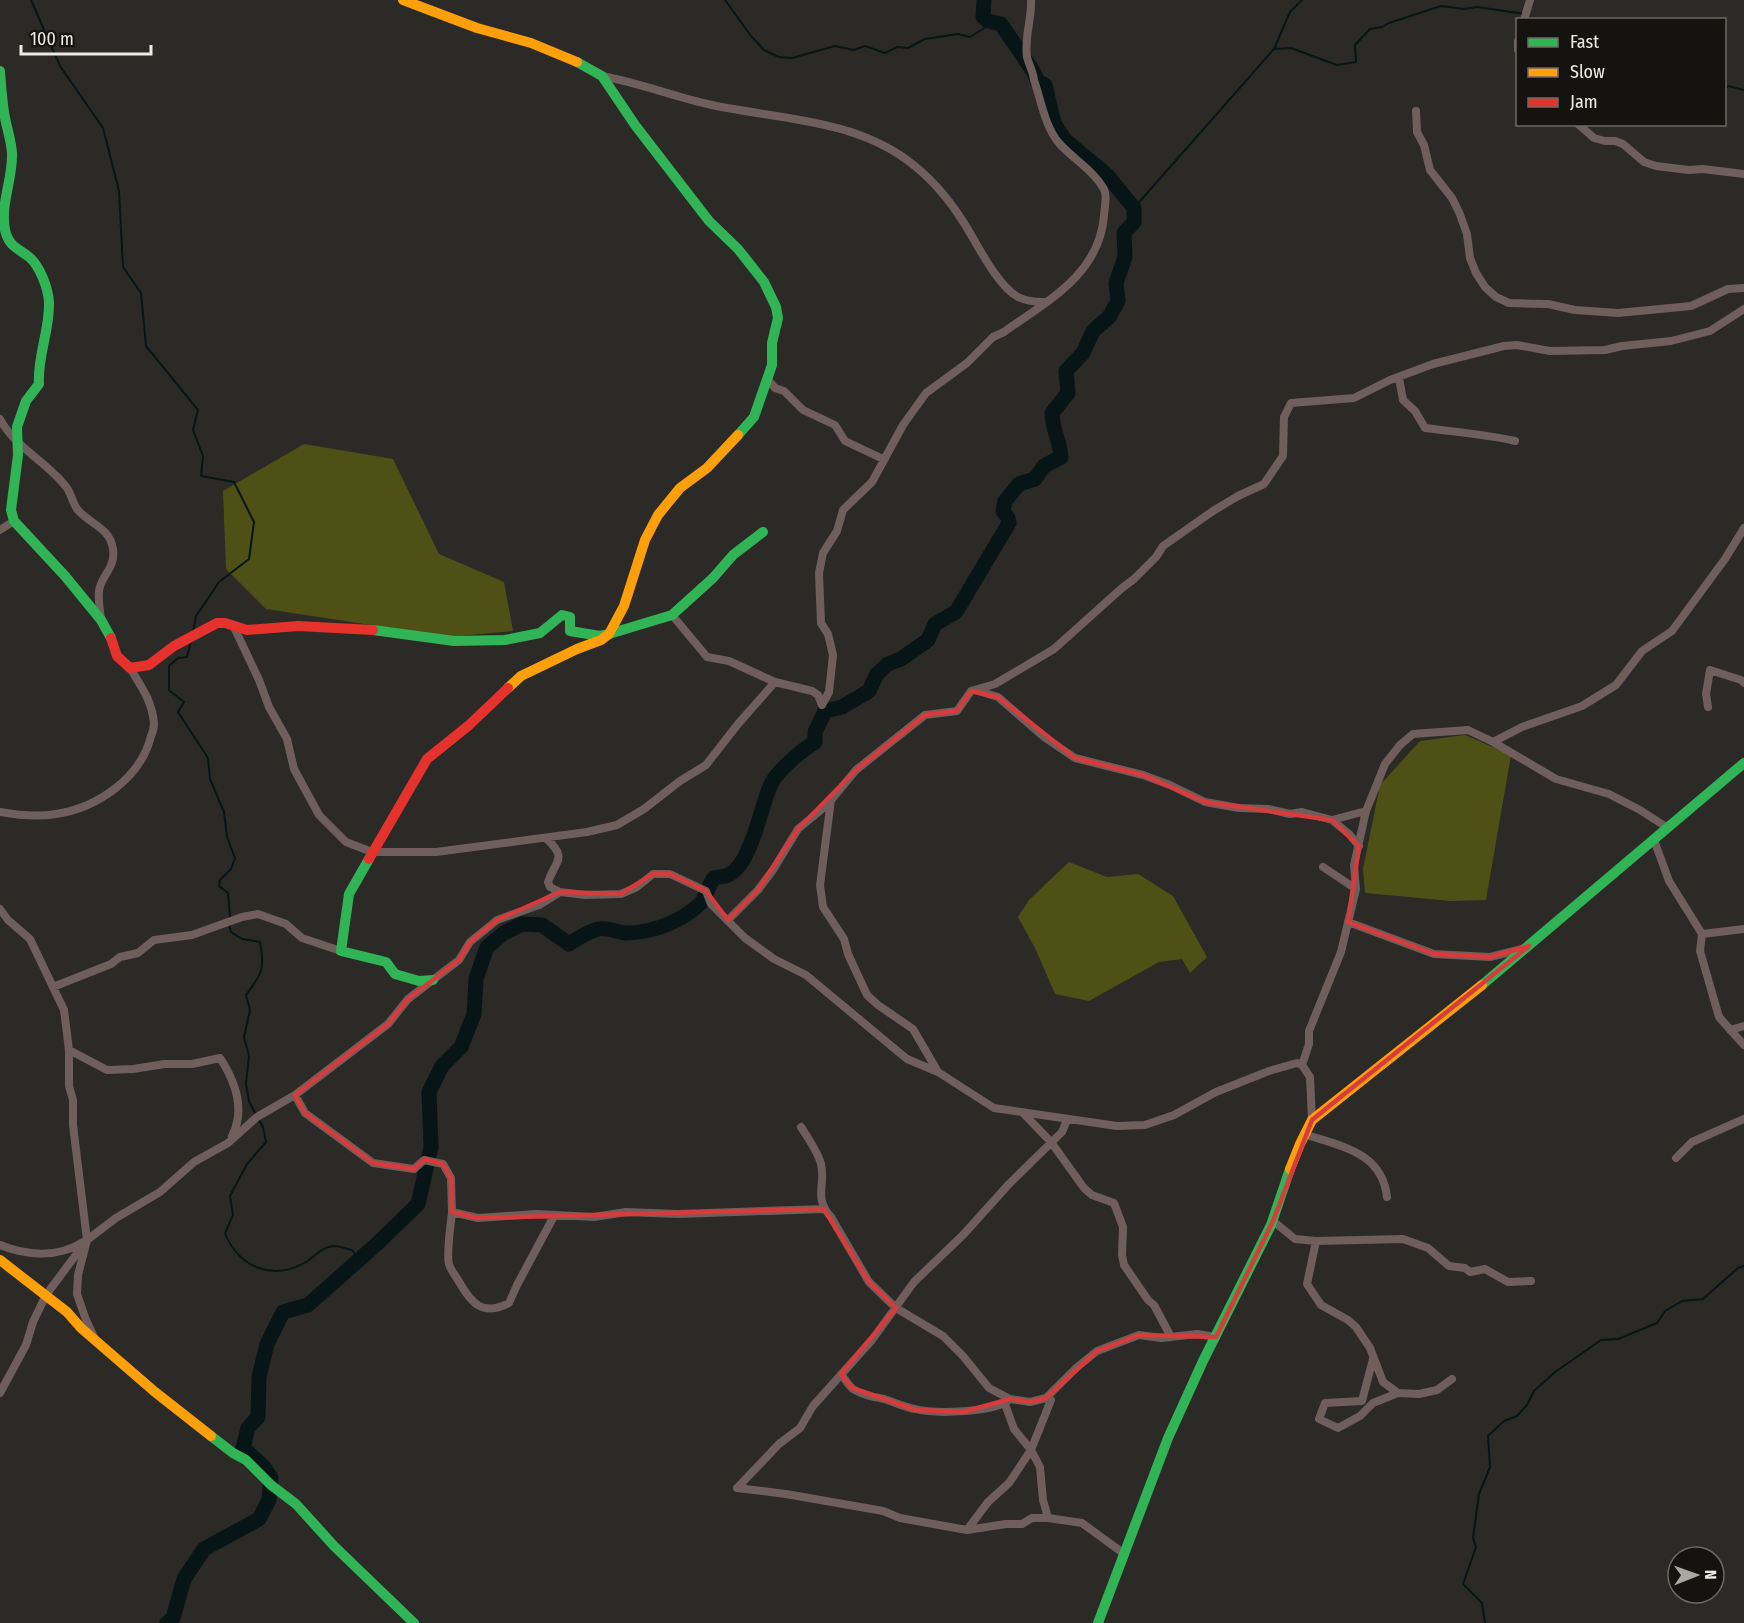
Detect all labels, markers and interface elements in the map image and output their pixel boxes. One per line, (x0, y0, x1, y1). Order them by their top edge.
scale bar (21, 18, 152, 56)
legend (1516, 18, 1726, 126)
text: 100 m (30, 28, 74, 50)
text: Fast (1570, 31, 1599, 53)
text: Slow (1570, 61, 1605, 83)
text: Jam (1570, 91, 1598, 113)
north arrow (1666, 1545, 1726, 1605)
text: N (1701, 1570, 1720, 1580)

